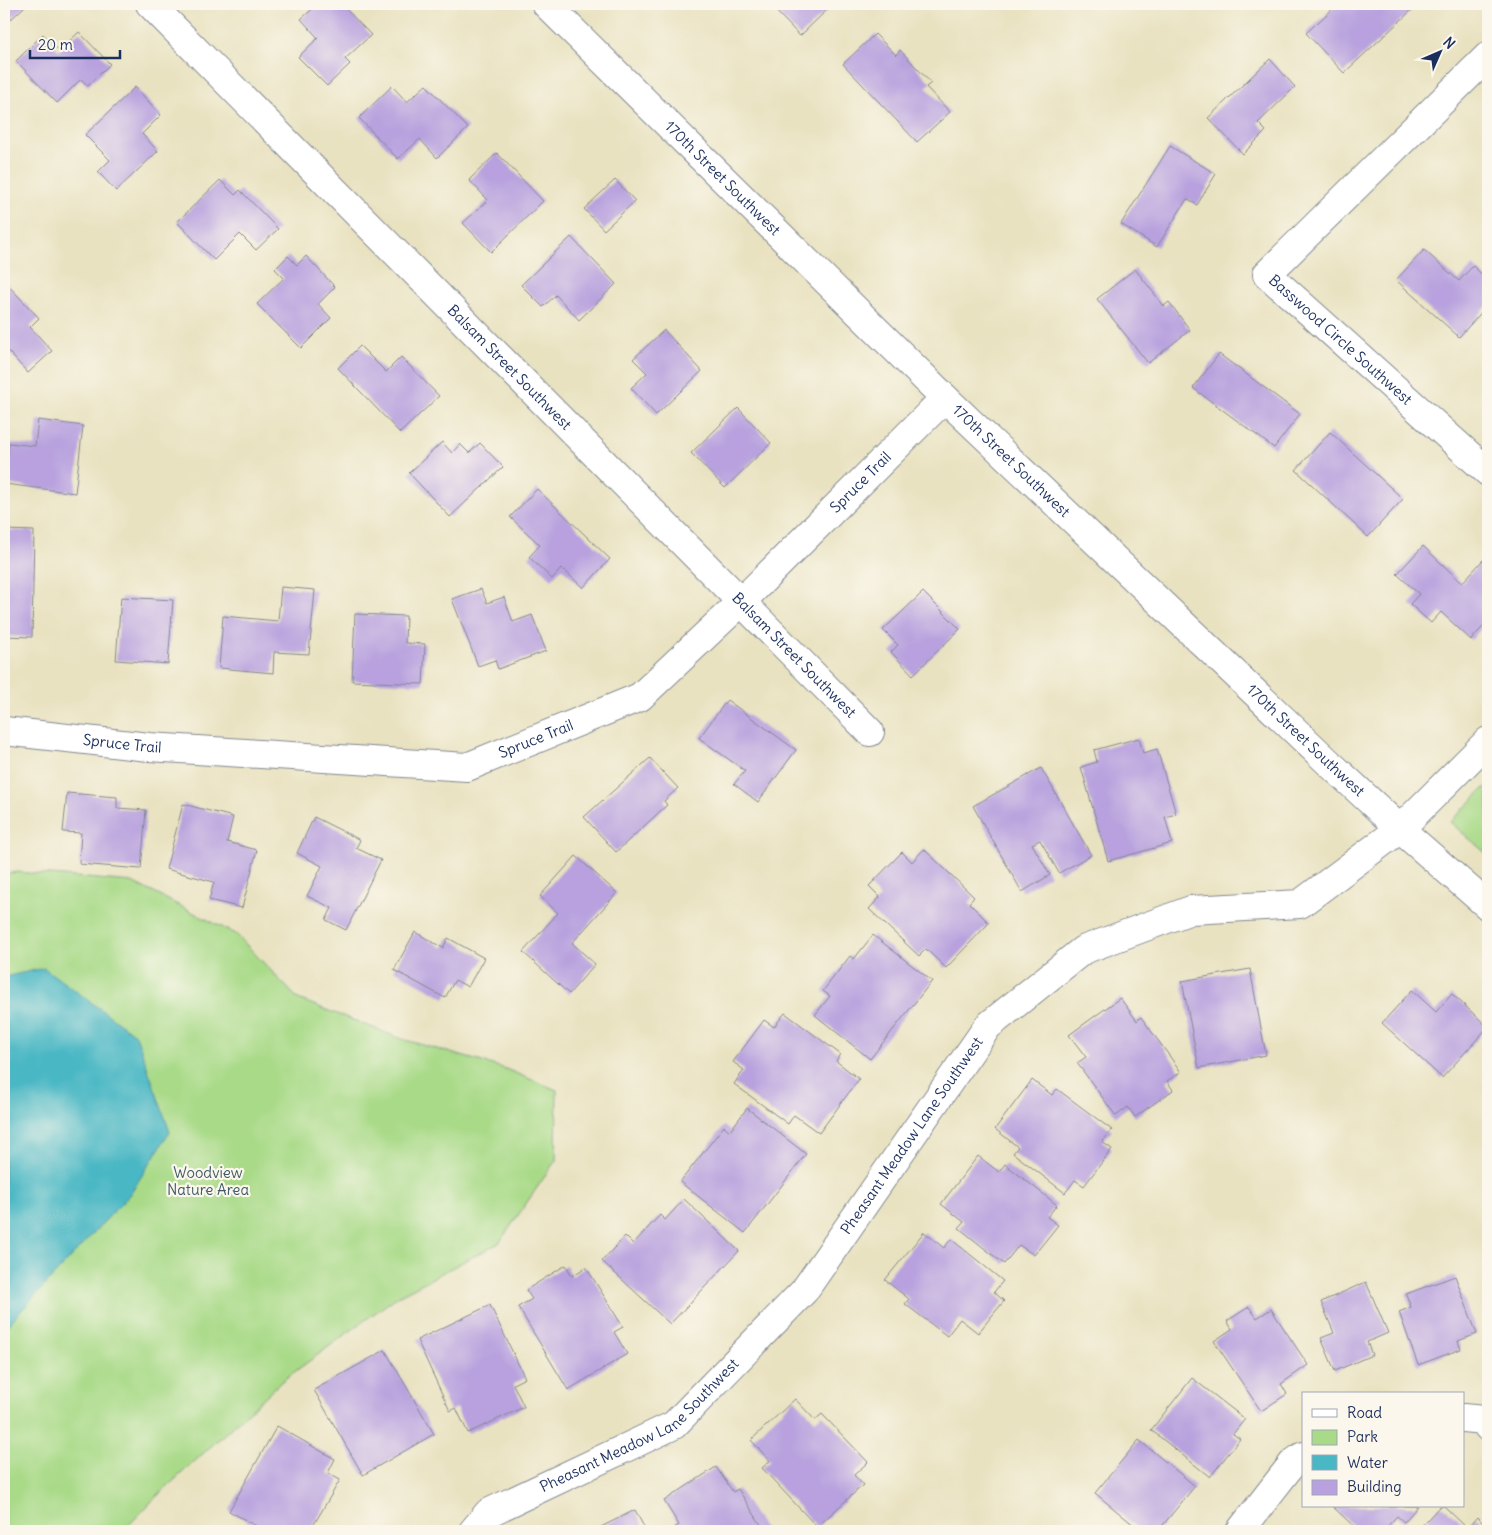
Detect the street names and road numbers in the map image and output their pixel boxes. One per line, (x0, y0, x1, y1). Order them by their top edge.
street label: 170th Street Southwest (661, 117, 785, 239)
street label: Basswood Circle Southwest (1265, 270, 1416, 409)
street label: Balsam Street Southwest (444, 300, 576, 434)
street label: 170th Street Southwest (949, 400, 1074, 521)
street label: Spruce Trail (826, 447, 895, 517)
street label: Balsam Street Southwest (728, 588, 860, 722)
street label: 170th Street Southwest (1243, 680, 1369, 800)
street label: Spruce Trail (496, 715, 576, 762)
street label: Spruce Trail (82, 730, 162, 757)
street label: Pheasant Meadow Lane Southwest (836, 1033, 987, 1238)
street label: Pheasant Meadow Lane Southwest (537, 1354, 742, 1496)

